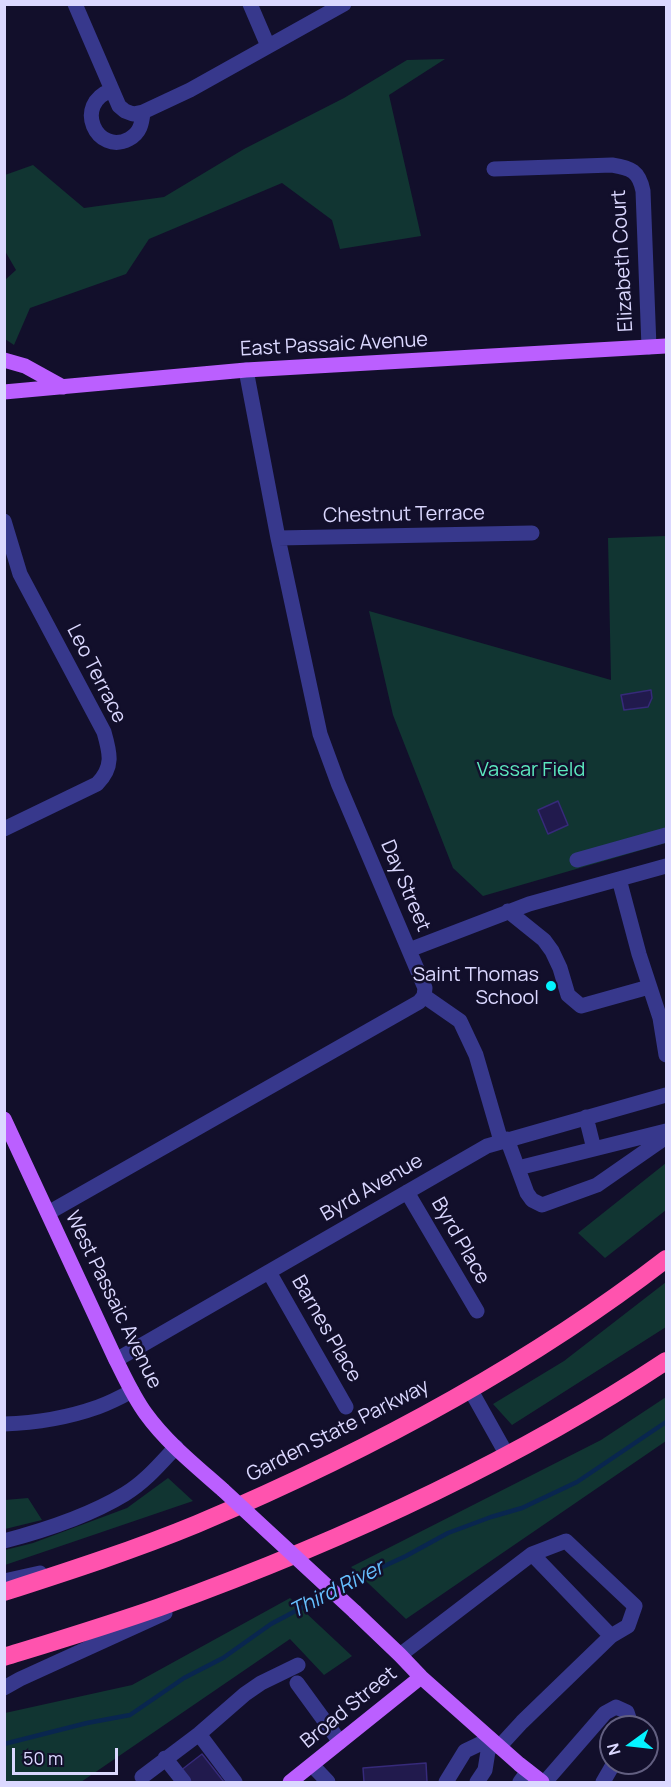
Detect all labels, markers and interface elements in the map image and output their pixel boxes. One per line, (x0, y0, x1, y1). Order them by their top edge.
street label: Elizabeth Court (607, 189, 639, 333)
street label: East Passaic Avenue (239, 328, 429, 362)
street label: Chestnut Terrace (323, 502, 485, 528)
street label: Leo Terrace (61, 621, 131, 727)
park label: Vassar Field (477, 758, 585, 782)
street label: Day Street (375, 837, 435, 935)
place label: Saint Thomas School (413, 963, 539, 1010)
marker: Saint Thomas School (544, 979, 558, 993)
street label: Byrd Avenue (317, 1149, 427, 1227)
street label: Byrd Place (426, 1193, 494, 1289)
street label: West Passaic Avenue (60, 1207, 166, 1393)
street label: Barnes Place (286, 1272, 366, 1386)
street label: Garden State Parkway (243, 1375, 433, 1487)
water label: Third River (286, 1556, 388, 1624)
street label: Broad Street (296, 1662, 402, 1754)
north arrow (599, 1715, 659, 1775)
scale bar (15, 1736, 122, 1774)
text: N (601, 1741, 626, 1758)
text: 50 m (23, 1746, 63, 1770)

